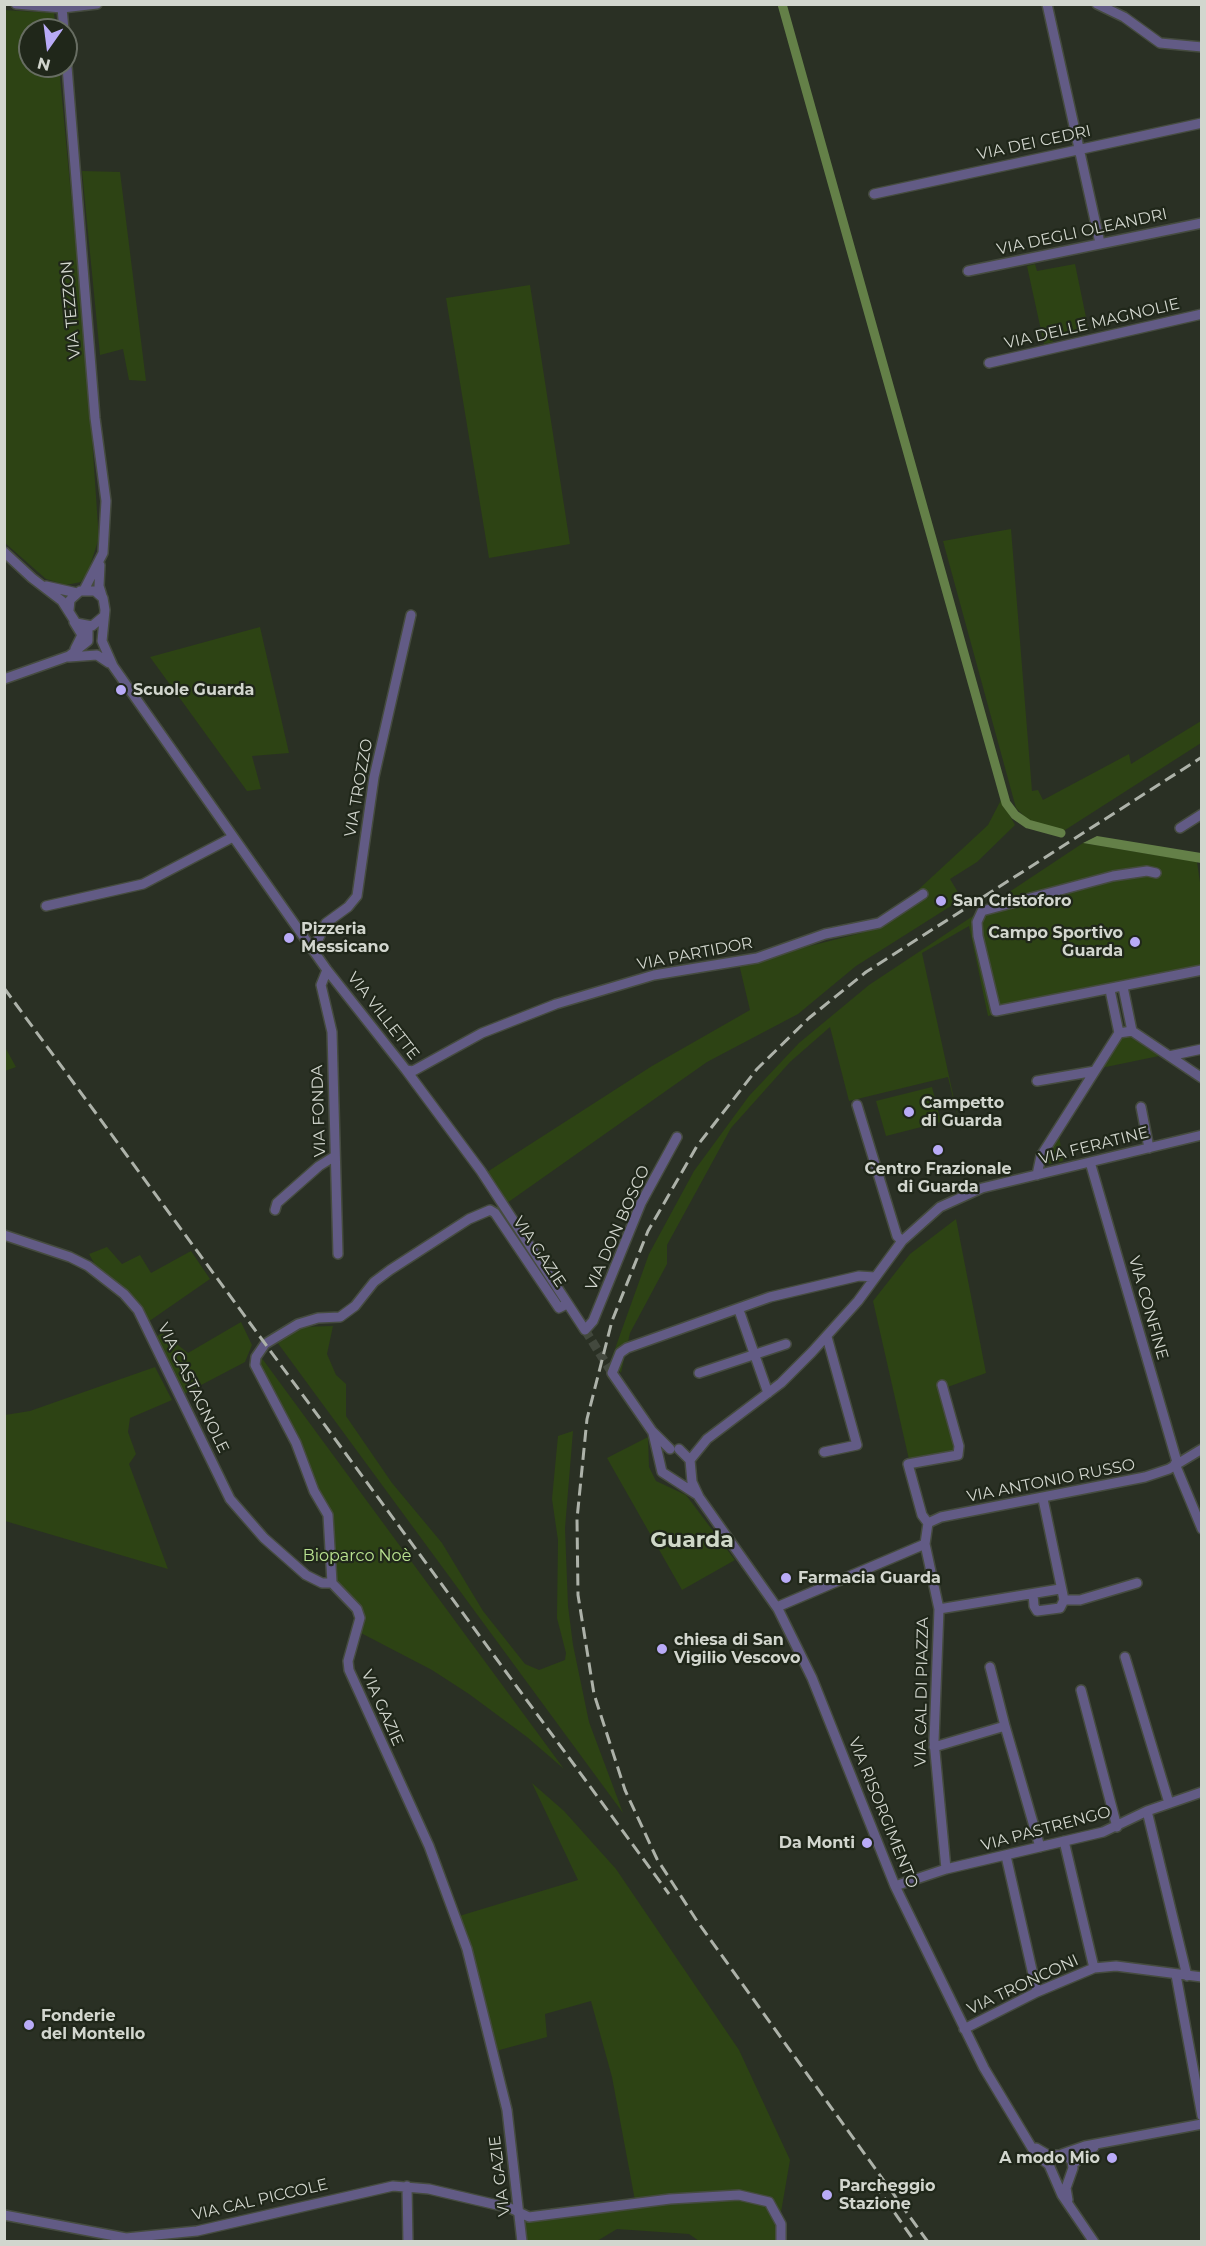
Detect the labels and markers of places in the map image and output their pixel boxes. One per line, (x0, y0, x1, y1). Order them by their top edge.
place label: Scuole Guarda (133, 680, 254, 700)
marker: Scuole Guarda (114, 683, 128, 697)
place label: San Cristoforo (953, 891, 1071, 911)
marker: San Cristoforo (934, 894, 948, 908)
place label: Pizzeria Messicano (301, 919, 389, 957)
place label: Campo Sportivo Guarda (988, 923, 1123, 961)
marker: Pizzeria Messicano (282, 931, 296, 945)
marker: Campo Sportivo Guarda (1128, 935, 1142, 949)
place label: Campetto di Guarda (921, 1093, 1004, 1131)
marker: Campetto di Guarda (902, 1105, 916, 1119)
marker: Centro Frazionale di Guarda (931, 1143, 945, 1157)
place label: Centro Frazionale di Guarda (864, 1159, 1012, 1197)
place label: Farmacia Guarda (798, 1568, 941, 1588)
marker: Farmacia Guarda (779, 1571, 793, 1585)
place label: chiesa di San Vigilio Vescovo (674, 1630, 800, 1668)
marker: chiesa di San Vigilio Vescovo (655, 1642, 669, 1656)
place label: Da Monti (779, 1833, 855, 1853)
marker: Da Monti (860, 1836, 874, 1850)
place label: Fonderie del Montello (41, 2006, 145, 2044)
marker: Fonderie del Montello (22, 2018, 36, 2032)
place label: A modo Mio (999, 2148, 1100, 2168)
marker: A modo Mio (1105, 2151, 1119, 2165)
place label: Parcheggio Stazione (839, 2176, 935, 2214)
marker: Parcheggio Stazione (820, 2188, 834, 2202)

